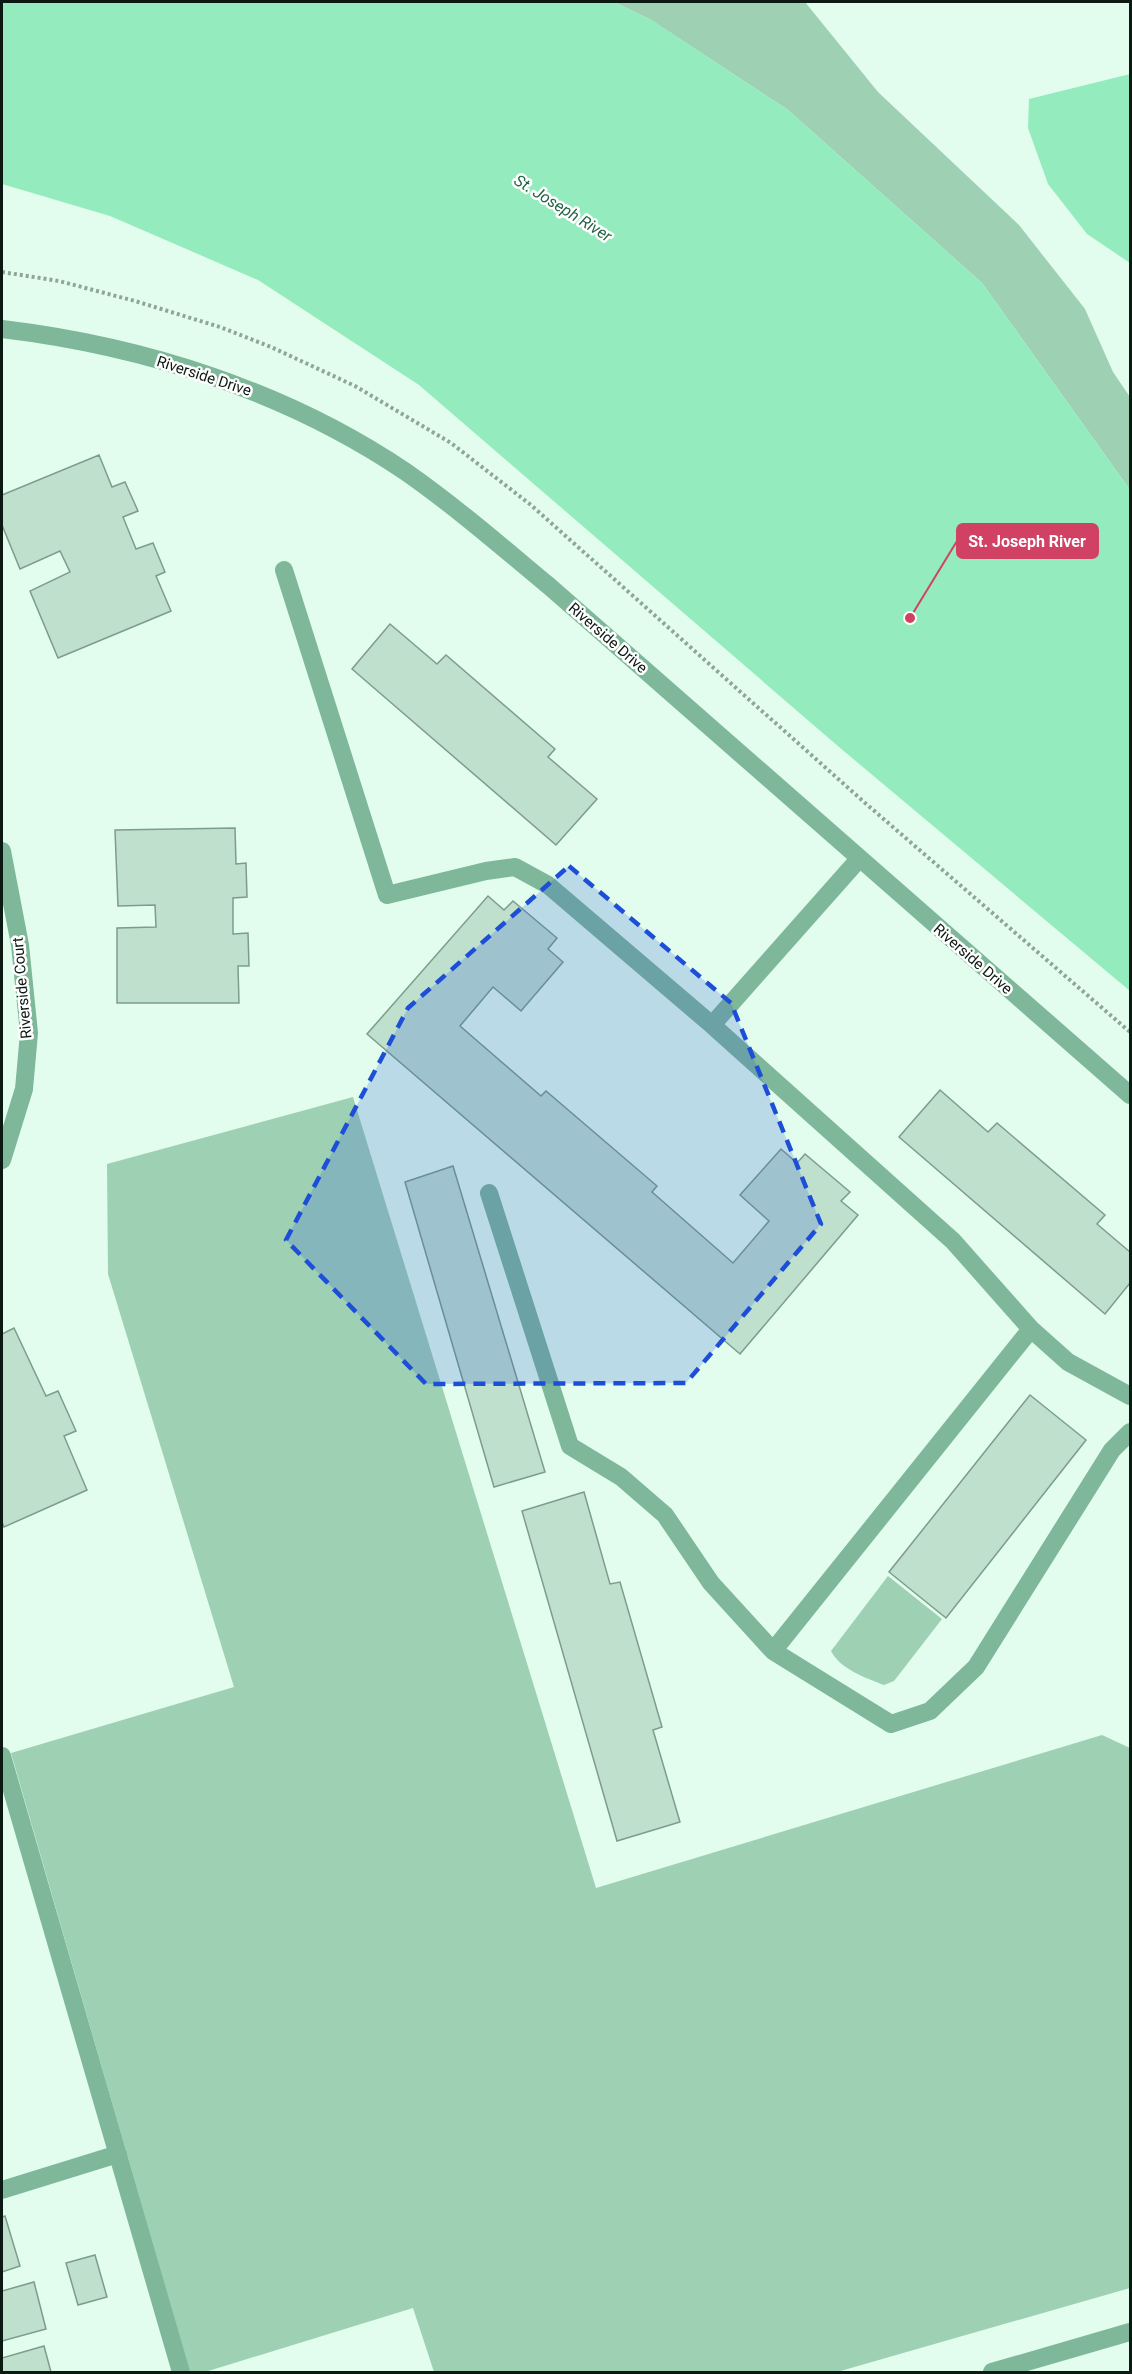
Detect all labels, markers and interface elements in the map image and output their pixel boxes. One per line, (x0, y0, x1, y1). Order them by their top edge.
water label: St. Joseph River (511, 170, 616, 246)
street label: Riverside Drive (154, 352, 254, 400)
callout: St. Joseph River (957, 524, 1098, 558)
text: St. Joseph River (968, 532, 1086, 551)
street label: Riverside Drive (565, 599, 651, 677)
street label: Riverside Drive (930, 920, 1016, 998)
street label: Riverside Court (9, 937, 35, 1039)

